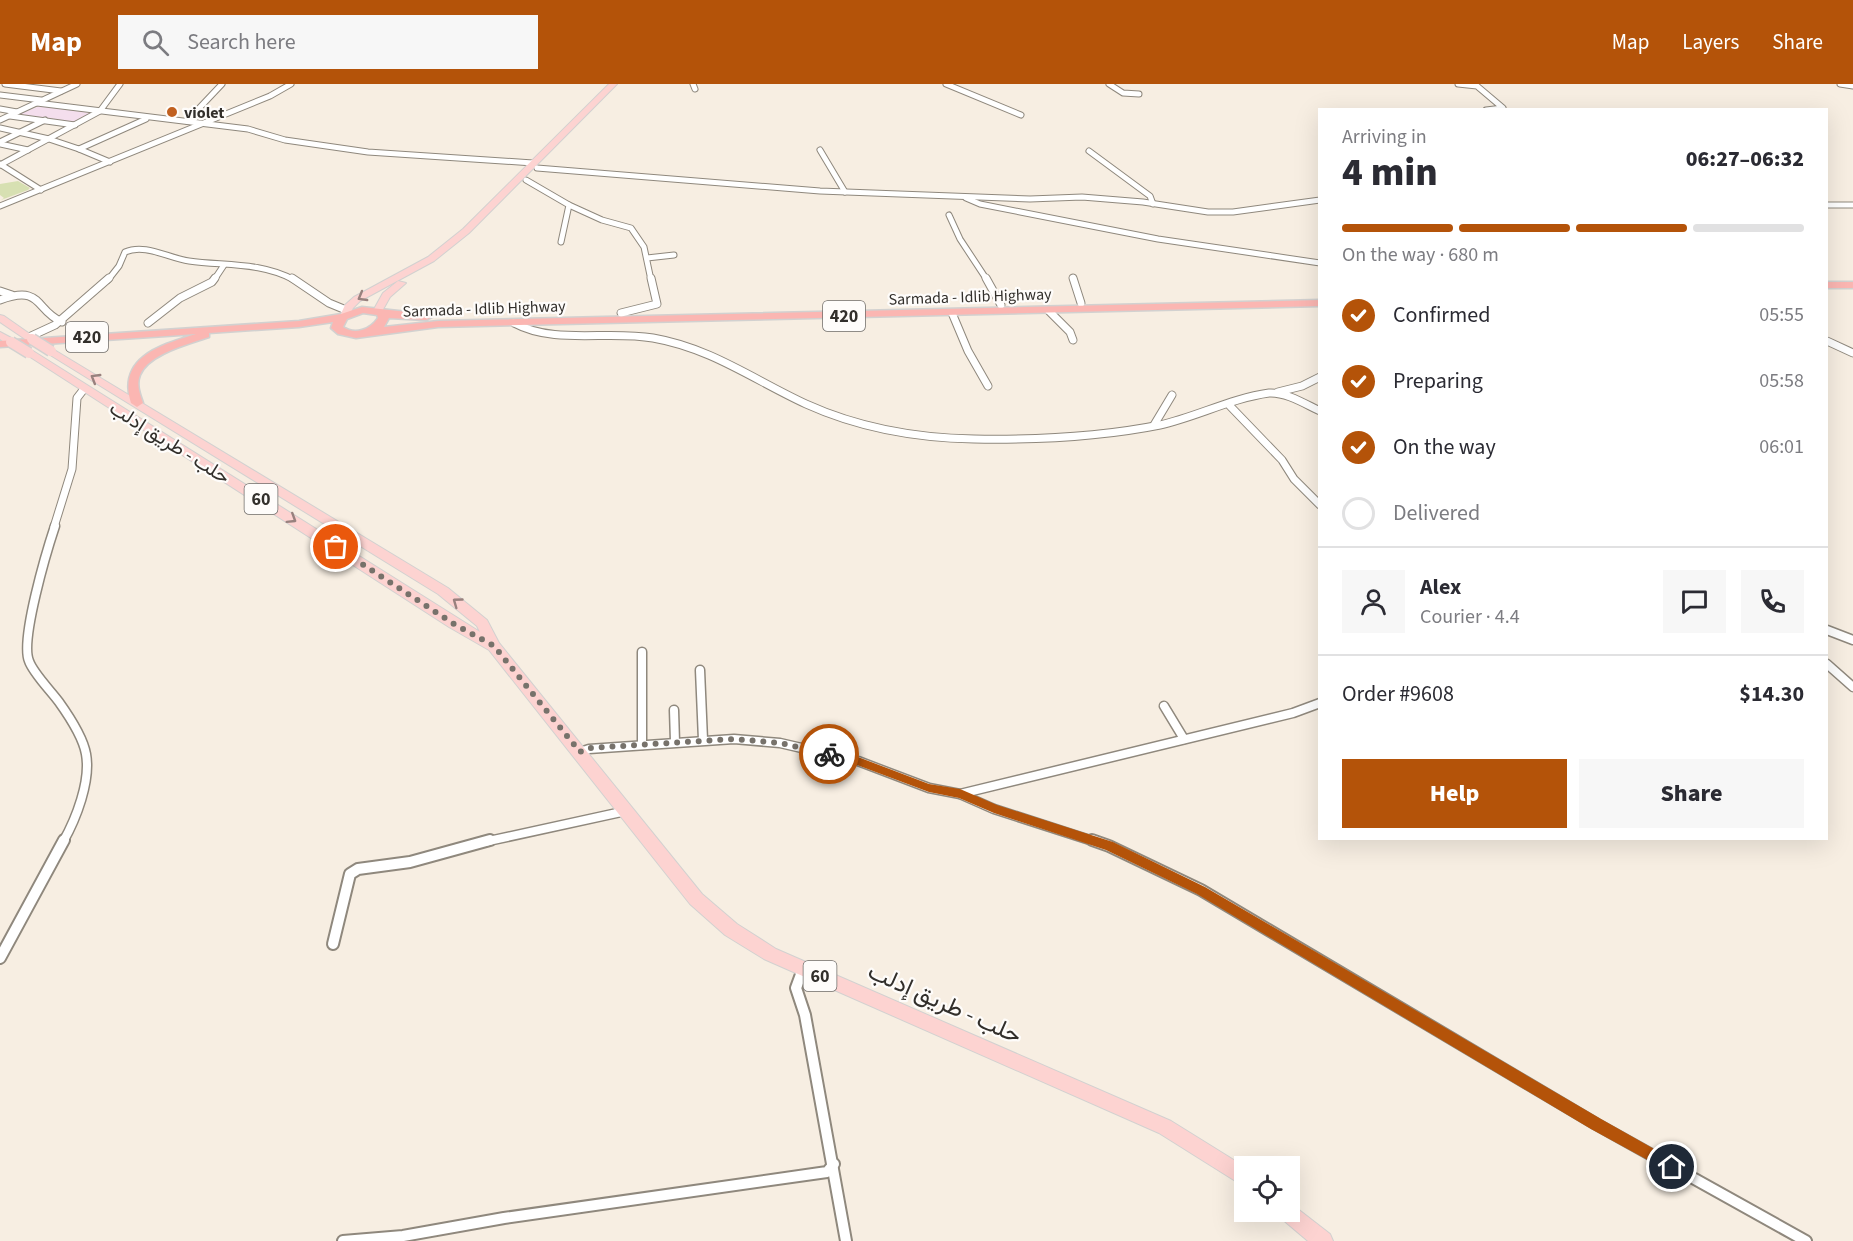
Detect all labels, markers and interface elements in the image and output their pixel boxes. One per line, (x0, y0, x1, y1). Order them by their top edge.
search box (118, 15, 538, 69)
text: Map (30, 22, 82, 62)
icon: search (139, 26, 172, 59)
text: Search here (187, 26, 296, 58)
text: Map (1612, 27, 1649, 57)
text: Layers (1682, 27, 1739, 57)
text: Share (1772, 27, 1823, 57)
place label: violet (184, 102, 225, 124)
marker: violet (165, 105, 179, 119)
text: Arriving in (1342, 123, 1427, 151)
text: 06:27–06:32 (1686, 143, 1804, 175)
text: 4 min (1342, 145, 1438, 201)
text: On the way · 680 m (1342, 241, 1499, 269)
street label: Sarmada - Idlib Highway (888, 283, 1052, 311)
one-way arrow (358, 290, 368, 301)
street label: Sarmada - Idlib Highway (402, 295, 566, 323)
icon: check (1342, 299, 1375, 332)
text: Confirmed (1393, 299, 1490, 331)
road number: 420 (823, 301, 865, 331)
text: 05:55 (1759, 301, 1804, 329)
road number: 420 (66, 322, 108, 352)
icon: check (1342, 365, 1375, 398)
text: Preparing (1393, 365, 1483, 397)
text: 05:58 (1759, 367, 1804, 395)
one-way arrow (91, 373, 101, 385)
street label: حلب - طريق إدلب (104, 395, 235, 491)
icon: check (1342, 431, 1375, 464)
text: On the way (1393, 431, 1496, 463)
text: 06:01 (1759, 433, 1804, 461)
road number: 60 (244, 484, 278, 514)
text: Delivered (1393, 497, 1480, 529)
one-way arrow (286, 511, 296, 523)
pin (310, 521, 361, 572)
icon: bag (319, 530, 352, 563)
button: person (1342, 570, 1405, 633)
button: chat (1663, 570, 1726, 633)
button: phone (1741, 570, 1804, 633)
text: Alex (1420, 571, 1461, 603)
one-way arrow (453, 598, 464, 609)
text: Courier · 4.4 (1420, 603, 1520, 631)
text: Order #9608 (1342, 678, 1454, 710)
text: $14.30 (1739, 678, 1804, 710)
courier (799, 724, 859, 784)
icon: bike (813, 738, 846, 771)
button: Help (1342, 759, 1567, 828)
button: Share (1579, 759, 1804, 828)
street label: حلب - طريق إدلب (862, 954, 1027, 1053)
road number: 60 (804, 961, 836, 991)
pin (1646, 1141, 1697, 1192)
icon: home (1655, 1150, 1688, 1183)
map controls (1234, 1156, 1300, 1222)
button: locate (1234, 1156, 1300, 1222)

